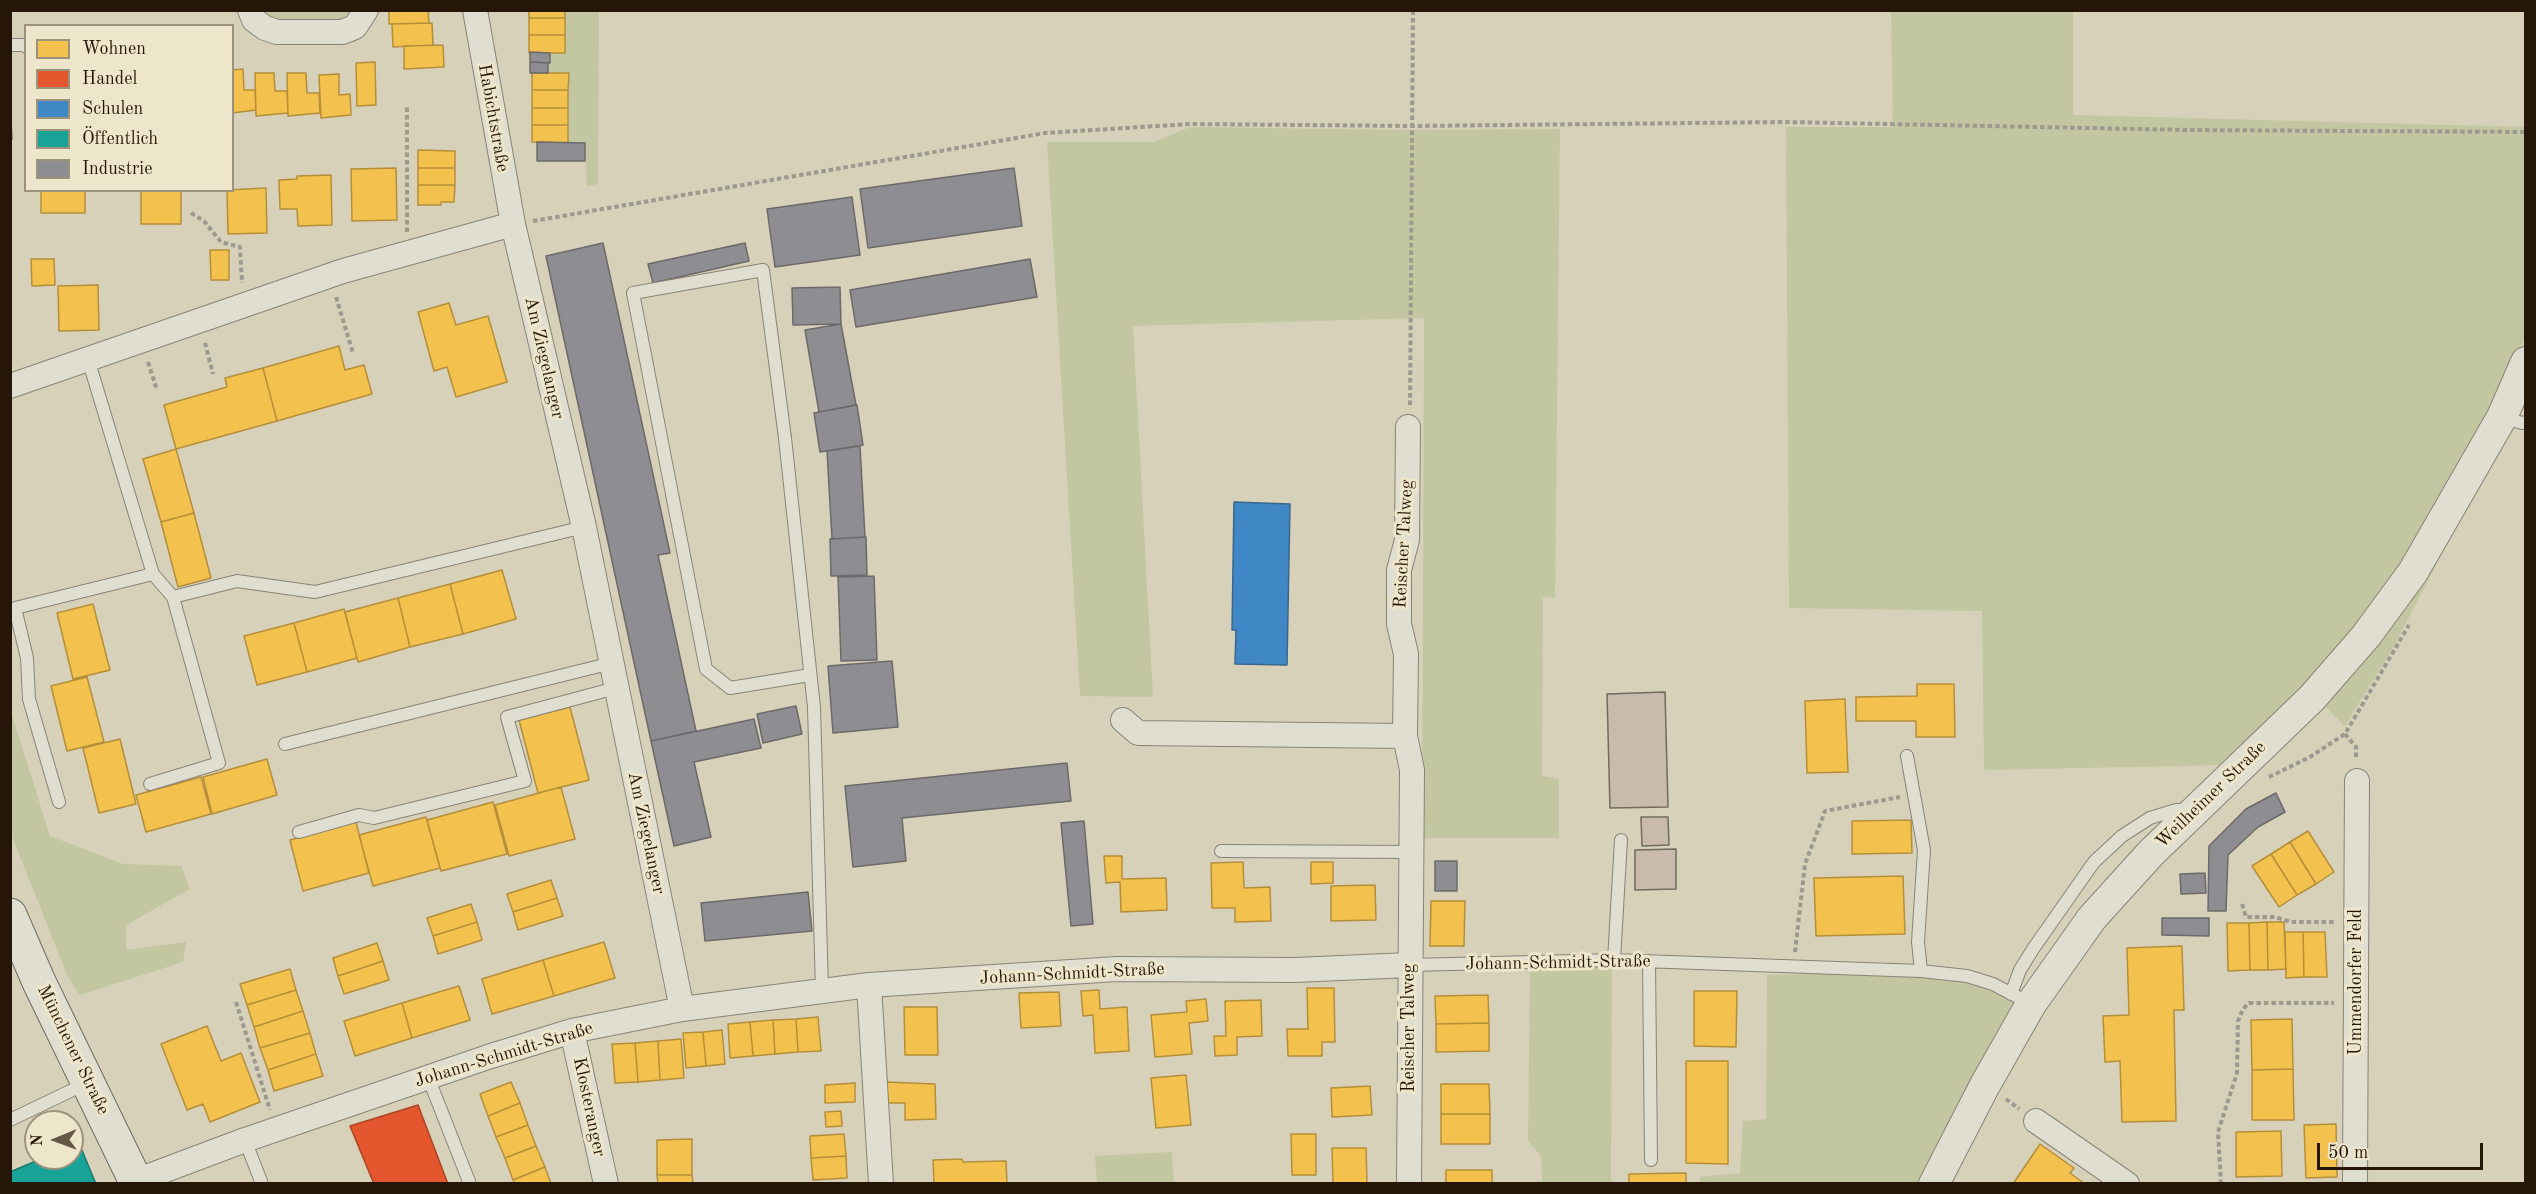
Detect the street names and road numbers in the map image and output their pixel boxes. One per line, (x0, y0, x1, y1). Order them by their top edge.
street label: Habichtstraße (473, 62, 513, 174)
street label: Am Ziegelanger (519, 295, 569, 421)
street label: Reischer Talweg (1390, 479, 1418, 609)
street label: Weilheimer Straße (2151, 737, 2271, 853)
street label: Am Ziegelanger (622, 770, 670, 896)
street label: Ummendorfer Feld (2345, 909, 2367, 1055)
street label: Johann-Schmidt-Straße (1465, 951, 1651, 975)
street label: Johann-Schmidt-Straße (979, 958, 1165, 990)
street label: Reischer Talweg (1398, 964, 1420, 1092)
street label: Münchener Straße (32, 981, 114, 1119)
street label: Johann-Schmidt-Straße (412, 1018, 596, 1092)
street label: Klosteranger (568, 1055, 610, 1159)

